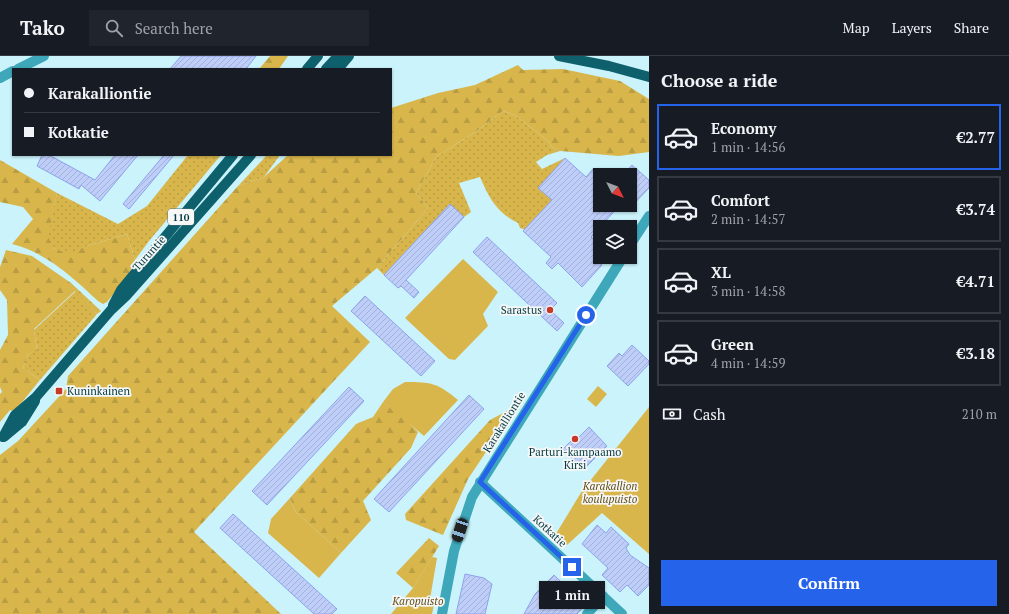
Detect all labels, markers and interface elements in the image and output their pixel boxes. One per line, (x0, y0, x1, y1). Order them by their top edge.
search box (89, 10, 369, 46)
text: Tako (20, 15, 65, 40)
icon: search (103, 17, 125, 39)
text: Search here (135, 18, 213, 38)
text: Map (843, 18, 870, 37)
text: Layers (892, 18, 932, 37)
text: Share (954, 18, 989, 37)
text: Choose a ride (661, 68, 777, 92)
text: Karakalliontie (48, 83, 151, 103)
text: Economy (711, 118, 776, 138)
icon: car (663, 119, 699, 155)
text: Kotkatie (48, 122, 109, 142)
text: €2.77 (957, 127, 995, 147)
text: 1 min · 14:56 (711, 138, 785, 156)
north arrow (593, 168, 637, 212)
map controls (593, 168, 637, 264)
text: Comfort (711, 190, 770, 210)
icon: car (663, 191, 699, 227)
text: €3.74 (957, 199, 995, 219)
road number: 110 (168, 209, 194, 225)
text: 2 min · 14:57 (711, 210, 785, 228)
button: layers (593, 220, 637, 264)
street label: Turuntie (129, 232, 169, 274)
text: XL (711, 262, 731, 282)
icon: car (663, 263, 699, 299)
text: €4.71 (957, 271, 995, 291)
text: 3 min · 14:58 (711, 282, 785, 300)
place label: Sarastus (501, 303, 542, 317)
marker: Sarastus (545, 305, 555, 315)
route start (577, 306, 595, 324)
text: Green (711, 334, 754, 354)
icon: car (663, 335, 699, 371)
text: €3.18 (957, 343, 995, 363)
text: 4 min · 14:59 (711, 354, 785, 372)
place label: Kuninkainen (67, 384, 130, 398)
marker: Kuninkainen (54, 386, 64, 396)
street label: Karakalliontie (480, 389, 529, 455)
icon: cash (661, 403, 683, 425)
text: Cash (693, 404, 726, 424)
text: 210 m (962, 405, 997, 423)
marker: Parturi-kampaamo Kirsi (570, 434, 580, 444)
place label: Parturi-kampaamo Kirsi (529, 445, 621, 472)
park label: Karakallion koulupuisto (582, 479, 638, 506)
street label: Kotkatie (530, 512, 570, 550)
car (451, 517, 469, 543)
route end (563, 558, 581, 576)
button: Confirm (661, 560, 997, 606)
callout: 1 min (539, 581, 605, 609)
text: 1 min (554, 586, 590, 604)
park label: Karopuisto (391, 594, 444, 608)

